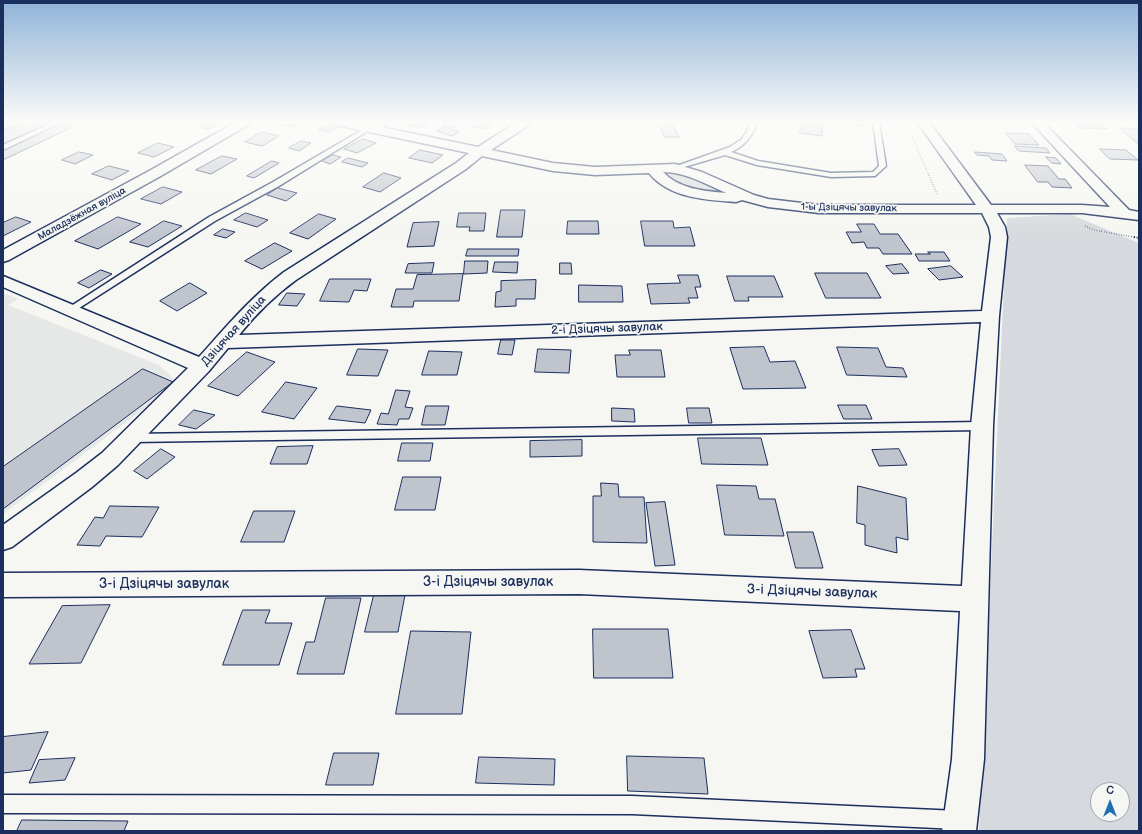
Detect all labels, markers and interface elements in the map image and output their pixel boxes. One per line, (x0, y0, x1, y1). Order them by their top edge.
street label: Маладзёжная вуліца (36, 185, 128, 243)
street label: 1-ы Дзіцячы завулак (801, 201, 897, 215)
street label: Дзіцячая вуліца (199, 293, 269, 369)
street label: 2-і Дзіцячы завулак (551, 320, 663, 338)
street label: 3-і Дзіцячы завулак (423, 574, 553, 590)
street label: 3-і Дзіцячы завулак (99, 576, 229, 592)
street label: 3-і Дзіцячы завулак (746, 581, 878, 603)
north arrow (1090, 782, 1130, 822)
text: С (1106, 784, 1114, 797)

